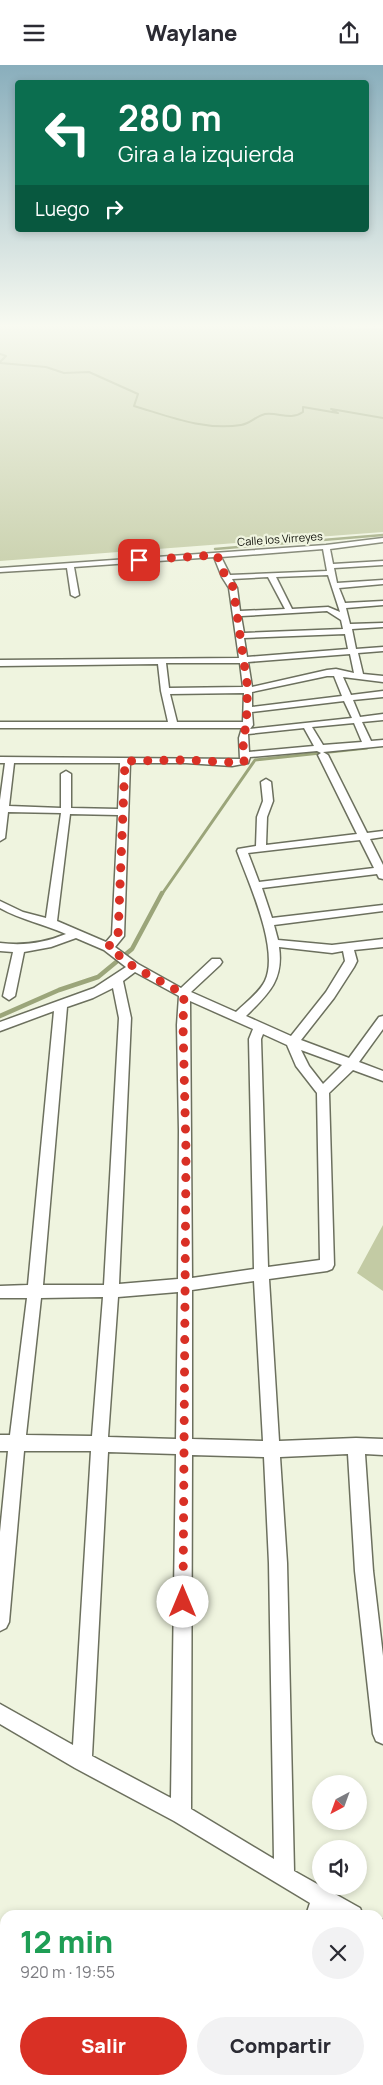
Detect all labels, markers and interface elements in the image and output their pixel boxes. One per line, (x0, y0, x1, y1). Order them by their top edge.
text: Waylane (146, 18, 237, 48)
icon: menu (20, 19, 48, 47)
icon: share (335, 19, 363, 47)
text: 280 m (118, 94, 222, 142)
icon: left (35, 100, 100, 165)
text: Gira a la izquierda (118, 139, 294, 169)
icon: right (100, 195, 128, 223)
text: Luego (35, 196, 90, 222)
street label: Calle los Virreyes (237, 528, 323, 549)
pin (118, 539, 160, 581)
icon: arrive (125, 546, 153, 574)
position arrow (156, 1575, 208, 1627)
north arrow (312, 1775, 368, 1830)
map controls (312, 1775, 367, 1895)
button: sound (312, 1840, 367, 1895)
text: 12 min (20, 1921, 113, 1962)
button: close (312, 1927, 364, 1979)
text: 920 m · 19:55 (20, 1961, 115, 1983)
button: Salir (20, 2017, 187, 2075)
button: Compartir (197, 2017, 364, 2075)

